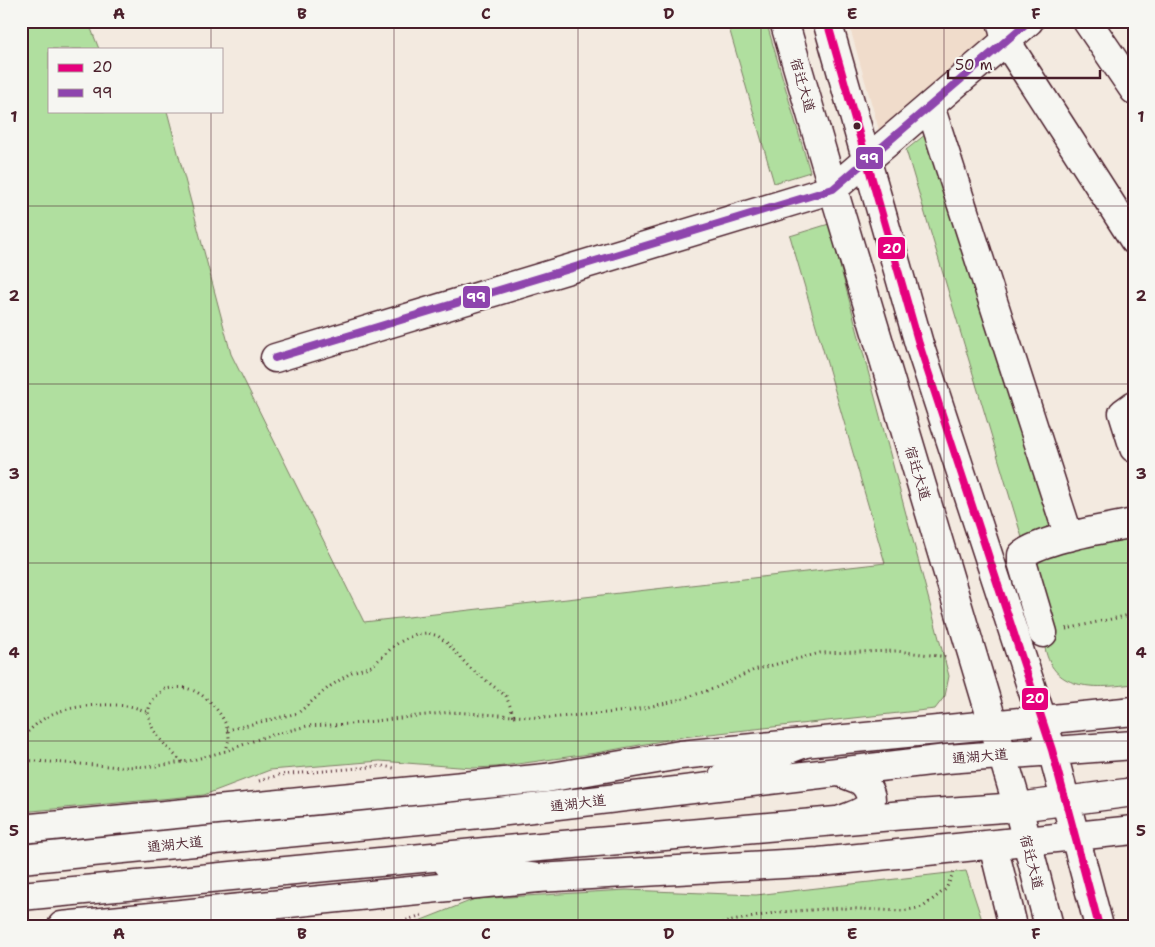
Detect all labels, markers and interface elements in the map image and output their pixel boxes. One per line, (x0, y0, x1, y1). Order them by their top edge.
text: A (113, 3, 125, 24)
text: B (297, 3, 307, 24)
text: C (481, 3, 491, 24)
text: D (663, 3, 675, 24)
text: E (847, 3, 857, 24)
text: F (1031, 3, 1041, 24)
legend (48, 48, 222, 112)
scale bar (948, 48, 1100, 80)
text: 50 m (955, 55, 993, 75)
street label: 宿迁大道 (787, 56, 819, 114)
text: 20 (92, 57, 113, 77)
text: 99 (92, 83, 112, 103)
text: 1 (10, 106, 18, 127)
text: 1 (1137, 106, 1145, 127)
unlabelled marker (852, 121, 862, 131)
line badge: 99 (855, 146, 884, 170)
text: 99 (859, 149, 879, 167)
line badge: 20 (877, 236, 906, 260)
text: 20 (882, 239, 902, 257)
text: 2 (8, 285, 20, 306)
line badge: 99 (462, 285, 491, 309)
text: 2 (1135, 285, 1147, 306)
text: 99 (466, 288, 486, 306)
street label: 宿迁大道 (901, 444, 935, 502)
text: 3 (8, 463, 20, 484)
text: 3 (1135, 463, 1147, 484)
text: 4 (8, 642, 20, 663)
text: 4 (1135, 642, 1147, 663)
line badge: 20 (1021, 687, 1049, 711)
text: 20 (1025, 689, 1045, 707)
street label: 通湖大道 (951, 745, 1009, 767)
street label: 通湖大道 (549, 791, 607, 815)
text: 5 (9, 820, 19, 841)
text: 5 (1136, 820, 1146, 841)
street label: 通湖大道 (146, 832, 204, 856)
street label: 宿迁大道 (1016, 833, 1048, 891)
text: A (113, 923, 125, 944)
text: B (297, 923, 307, 944)
text: C (481, 923, 491, 944)
text: D (663, 923, 675, 944)
text: E (847, 923, 857, 944)
text: F (1031, 923, 1041, 944)

